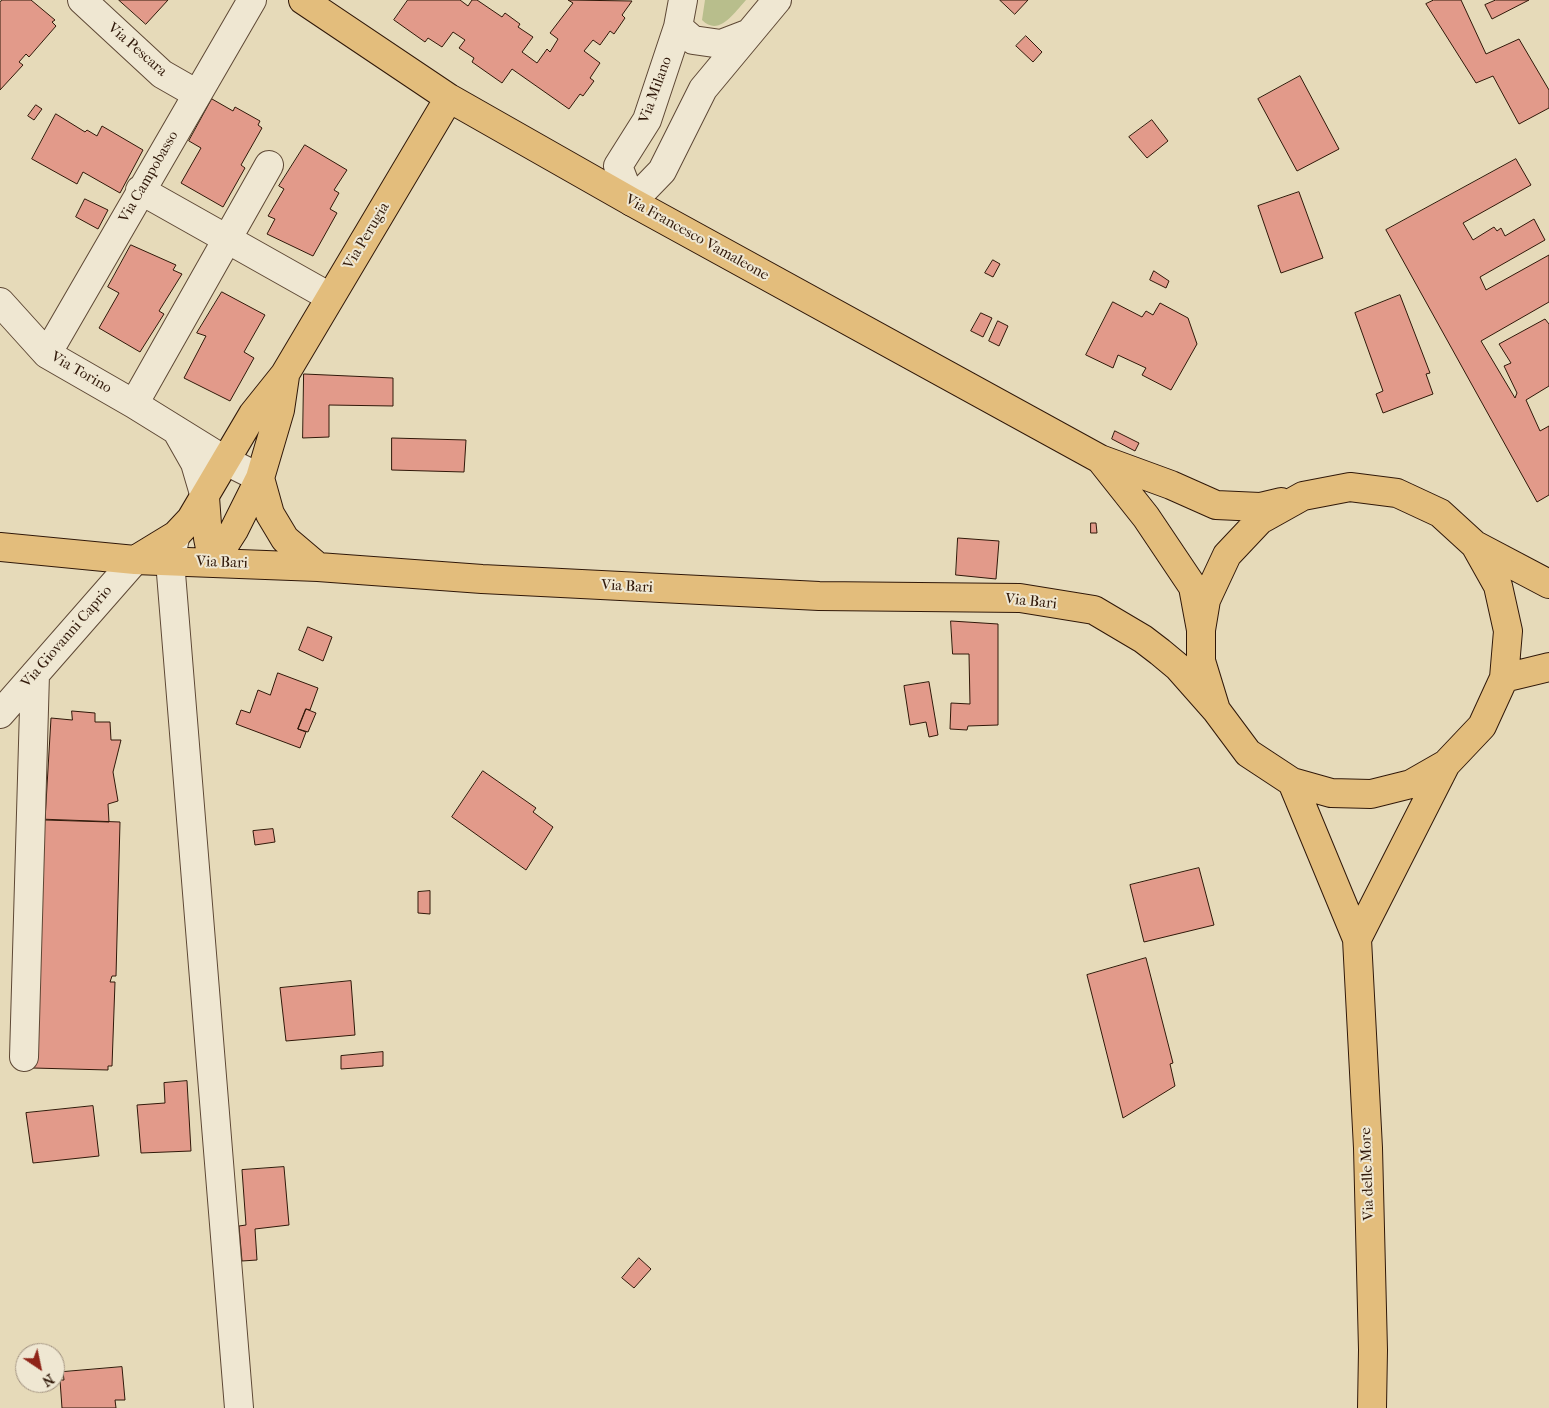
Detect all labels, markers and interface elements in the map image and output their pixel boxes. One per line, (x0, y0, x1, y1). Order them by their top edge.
street label: Via Pescara (104, 19, 170, 81)
street label: Via Milano (636, 54, 676, 126)
street label: Via Campobasso (115, 128, 183, 226)
street label: Via Francesco Vamaleone (622, 191, 772, 285)
street label: Via Perugia (340, 199, 394, 273)
street label: Via Torino (47, 348, 115, 398)
street label: Via Bari (196, 553, 248, 573)
street label: Via Bari (601, 577, 653, 597)
street label: Via Giovanni Caprio (18, 582, 116, 692)
street label: Via Bari (1004, 590, 1058, 614)
street label: Via delle More (1357, 1127, 1379, 1221)
north arrow (15, 1343, 65, 1393)
text: N (39, 1370, 57, 1390)

